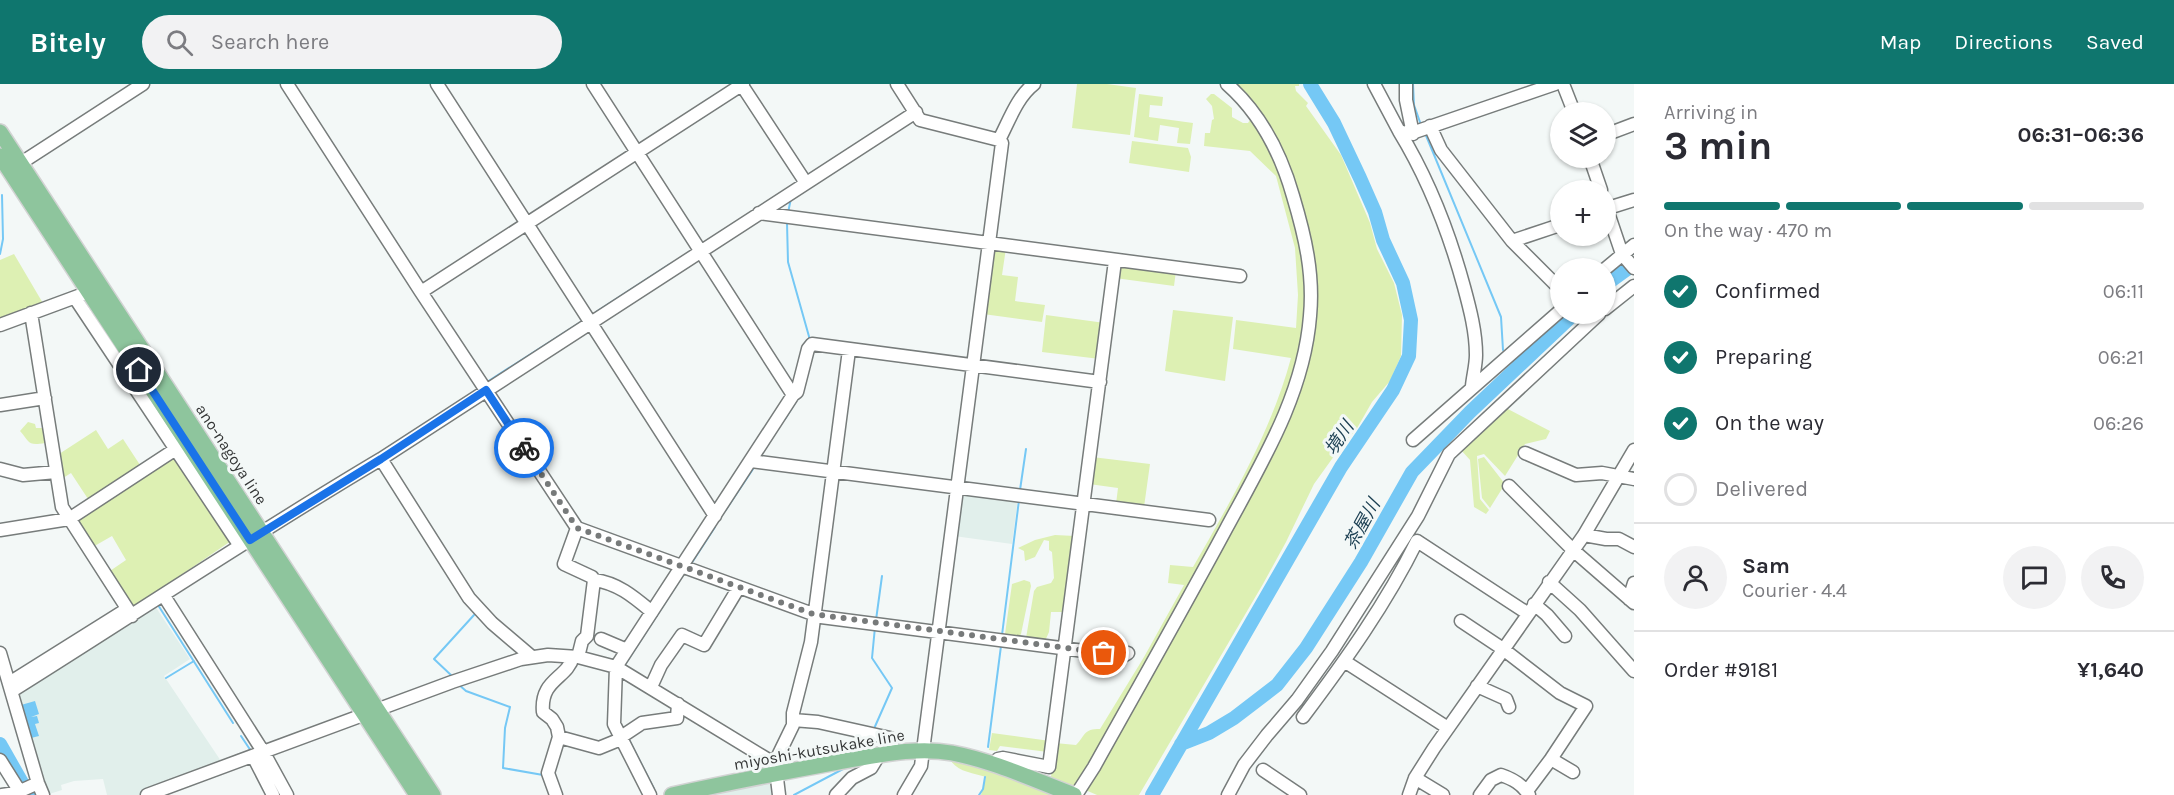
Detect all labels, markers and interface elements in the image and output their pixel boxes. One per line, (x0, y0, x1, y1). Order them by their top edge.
search box (142, 15, 562, 69)
text: Bitely (30, 26, 106, 59)
icon: search (163, 26, 196, 59)
text: Search here (211, 29, 329, 55)
text: Map (1880, 30, 1921, 54)
text: Directions (1954, 30, 2053, 54)
text: Saved (2086, 30, 2144, 54)
text: Arriving in (1664, 101, 1758, 124)
map controls (1550, 102, 1616, 324)
button: layers (1550, 102, 1616, 168)
text: 06:31–06:36 (2017, 122, 2144, 148)
text: 3 min (1664, 123, 1772, 169)
button: + (1550, 180, 1616, 246)
text: On the way · 470 m (1664, 219, 1832, 242)
button: − (1550, 258, 1616, 324)
icon: check (1664, 275, 1697, 308)
text: Confirmed (1715, 278, 1821, 304)
text: 06:11 (2103, 280, 2144, 303)
icon: check (1664, 341, 1697, 374)
pin (113, 344, 164, 395)
text: Preparing (1715, 344, 1812, 370)
text: 06:21 (2098, 346, 2144, 369)
icon: home (122, 353, 155, 386)
street label: ano-nagoya line (192, 400, 271, 508)
icon: check (1664, 407, 1697, 440)
text: On the way (1715, 410, 1824, 436)
text: 06:26 (2093, 412, 2144, 435)
water label: 境川 (1320, 415, 1359, 459)
courier (494, 418, 554, 478)
icon: bike (508, 432, 541, 465)
text: Delivered (1715, 476, 1808, 502)
water label: 茶屋川 (1339, 493, 1386, 553)
button: person (1664, 546, 1727, 609)
button: chat (2003, 546, 2066, 609)
button: phone (2081, 546, 2144, 609)
text: Sam (1742, 553, 1790, 579)
text: Courier · 4.4 (1742, 579, 1847, 602)
pin (1078, 627, 1129, 678)
icon: bag (1087, 636, 1120, 669)
text: Order #9181 (1664, 657, 1778, 683)
text: ¥1,640 (2077, 657, 2144, 683)
street label: miyoshi-kutsukake line (732, 725, 906, 774)

